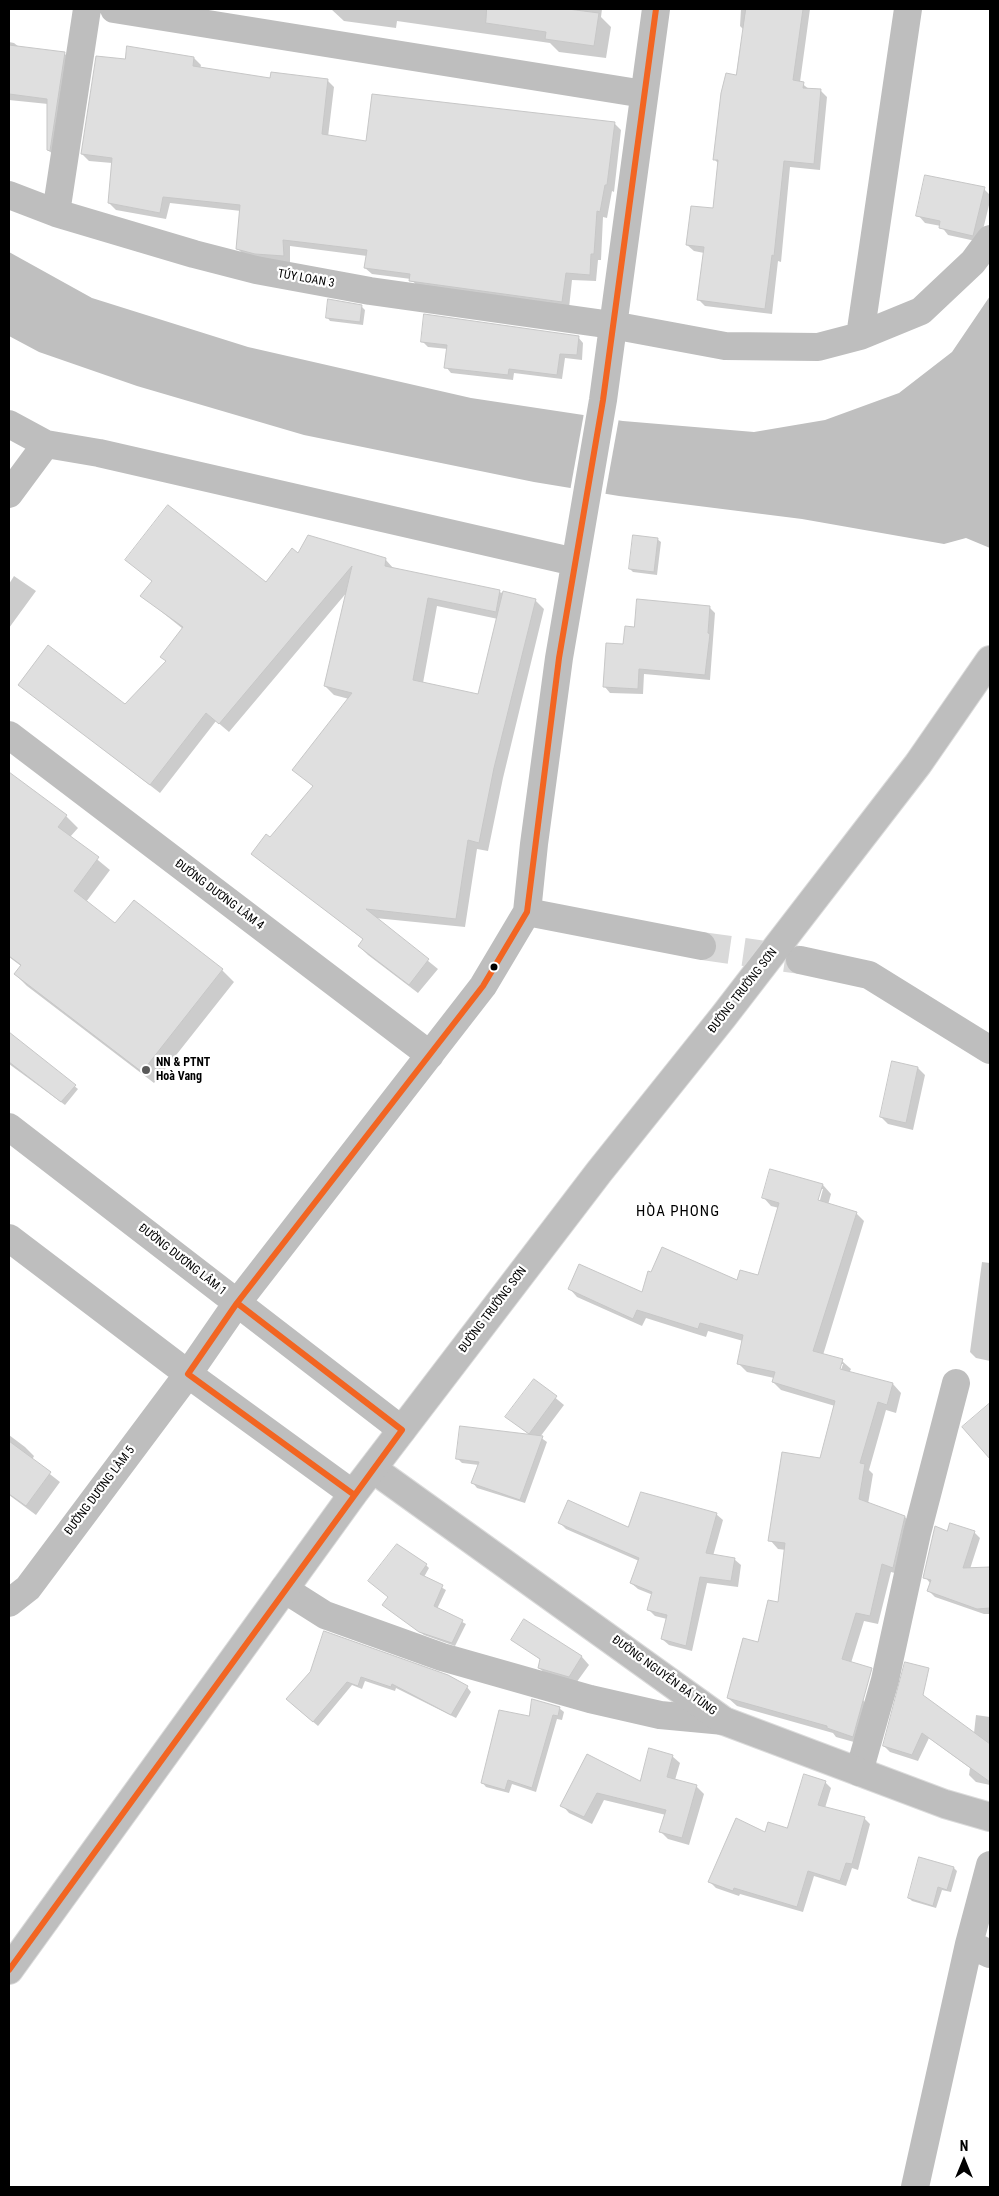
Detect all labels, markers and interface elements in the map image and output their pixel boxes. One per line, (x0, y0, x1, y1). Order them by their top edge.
street label: TÚY LOAN 3 (276, 267, 336, 291)
street label: ĐƯỜNG DƯƠNG LÂM 4 (172, 857, 266, 933)
street label: ĐƯỜNG TRƯỜNG SƠN (705, 946, 781, 1036)
unlabelled marker (489, 962, 499, 972)
place label: NN & PTNT Hoà Vang (156, 1056, 210, 1084)
marker: NN & PTNT Hoà Vang (140, 1064, 152, 1076)
district label: HÒA PHONG (635, 1203, 721, 1221)
street label: ĐƯỜNG DƯƠNG LÂM 1 (135, 1221, 229, 1299)
street label: ĐƯỜNG TRƯỜNG SƠN (456, 1264, 530, 1356)
street label: ĐƯỜNG DƯƠNG LÂM 5 (62, 1444, 138, 1538)
street label: ĐƯỜNG NGUYỄN BÁ TÙNG (609, 1633, 719, 1719)
north arrow (939, 2136, 989, 2186)
text: N (960, 2138, 968, 2154)

